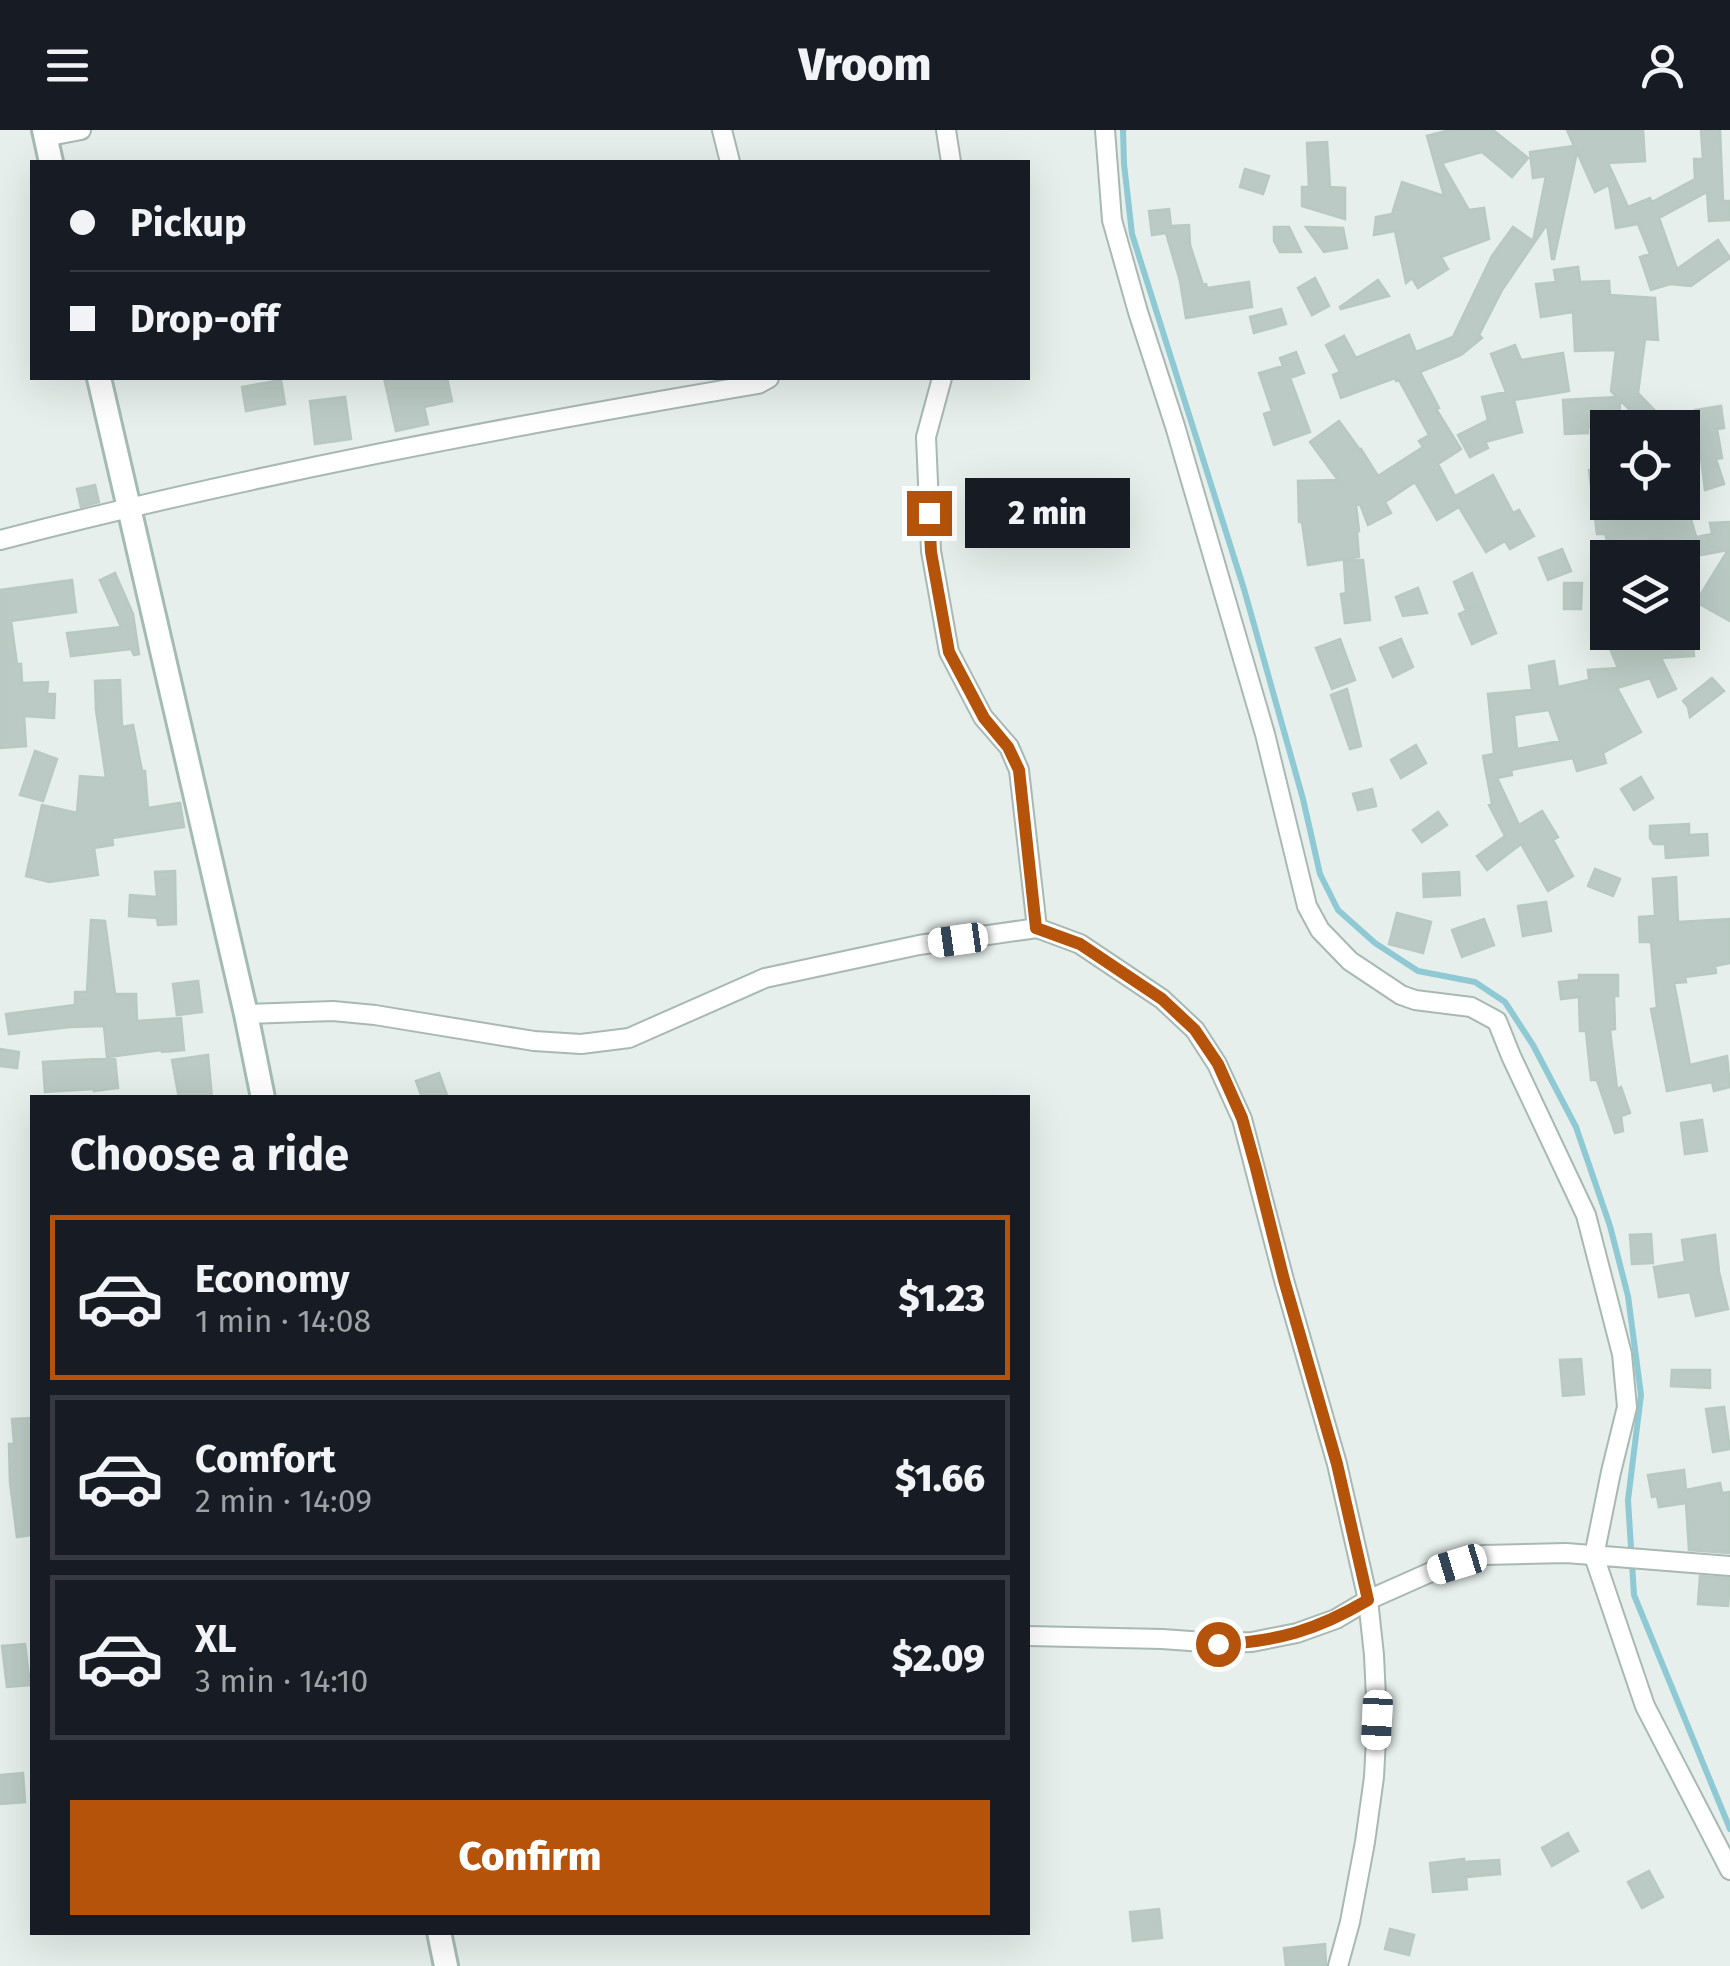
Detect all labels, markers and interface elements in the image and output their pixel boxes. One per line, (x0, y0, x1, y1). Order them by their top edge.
icon: menu (40, 38, 95, 93)
text: Vroom (799, 38, 931, 92)
icon: person (1635, 38, 1690, 93)
text: Pickup (130, 200, 247, 246)
text: Drop-off (130, 296, 278, 342)
map controls (1590, 410, 1700, 650)
button: locate (1590, 410, 1700, 520)
callout: 2 min (964, 478, 1129, 548)
route end (907, 491, 952, 536)
text: 2 min (1008, 494, 1087, 532)
button: layers (1590, 540, 1700, 650)
car (926, 921, 990, 959)
text: Choose a ride (70, 1128, 349, 1182)
icon: car (75, 1253, 165, 1343)
text: Economy (195, 1256, 350, 1302)
text: $1.23 (899, 1275, 985, 1321)
text: 1 min · 14:08 (195, 1302, 371, 1340)
icon: car (75, 1433, 165, 1523)
text: Comfort (195, 1436, 336, 1482)
text: $1.66 (895, 1455, 985, 1501)
text: 2 min · 14:09 (195, 1482, 372, 1520)
car (1424, 1541, 1490, 1587)
icon: car (75, 1613, 165, 1703)
text: XL (195, 1616, 237, 1662)
route start (1196, 1622, 1241, 1667)
text: $2.09 (892, 1635, 985, 1681)
text: 3 min · 14:10 (195, 1662, 368, 1700)
car (1360, 1689, 1394, 1751)
button: Confirm (70, 1800, 990, 1915)

